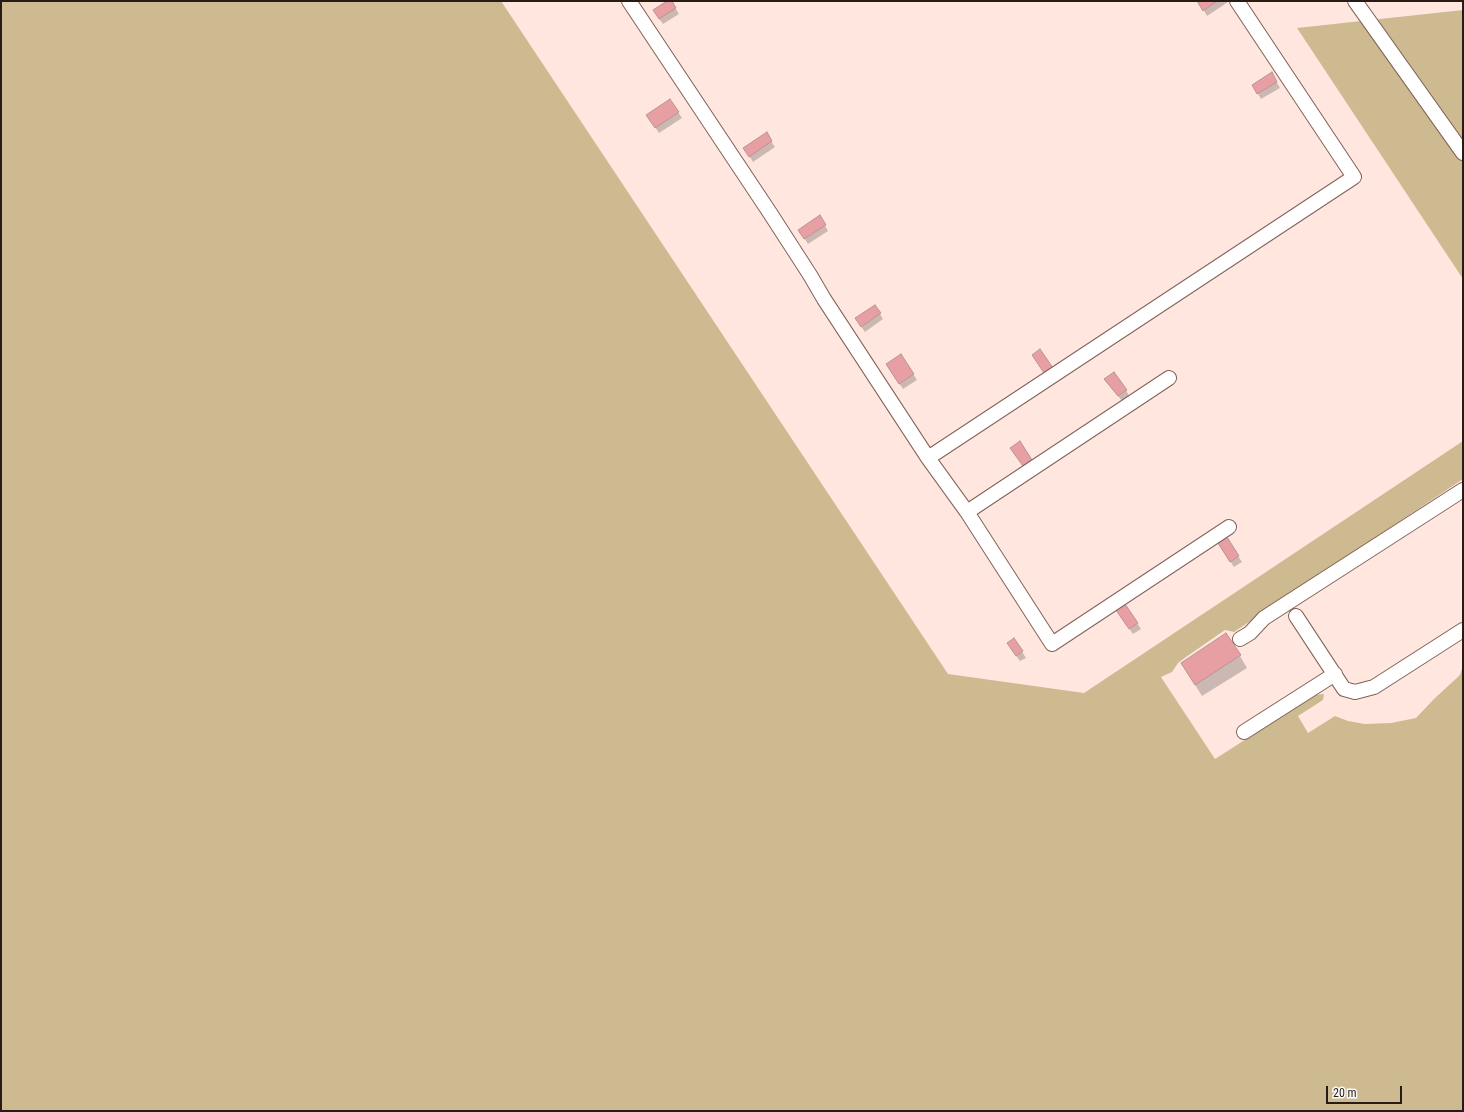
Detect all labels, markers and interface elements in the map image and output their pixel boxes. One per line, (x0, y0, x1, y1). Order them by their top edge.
scale bar (1328, 1078, 1404, 1104)
text: 20 m (1333, 1086, 1357, 1100)

